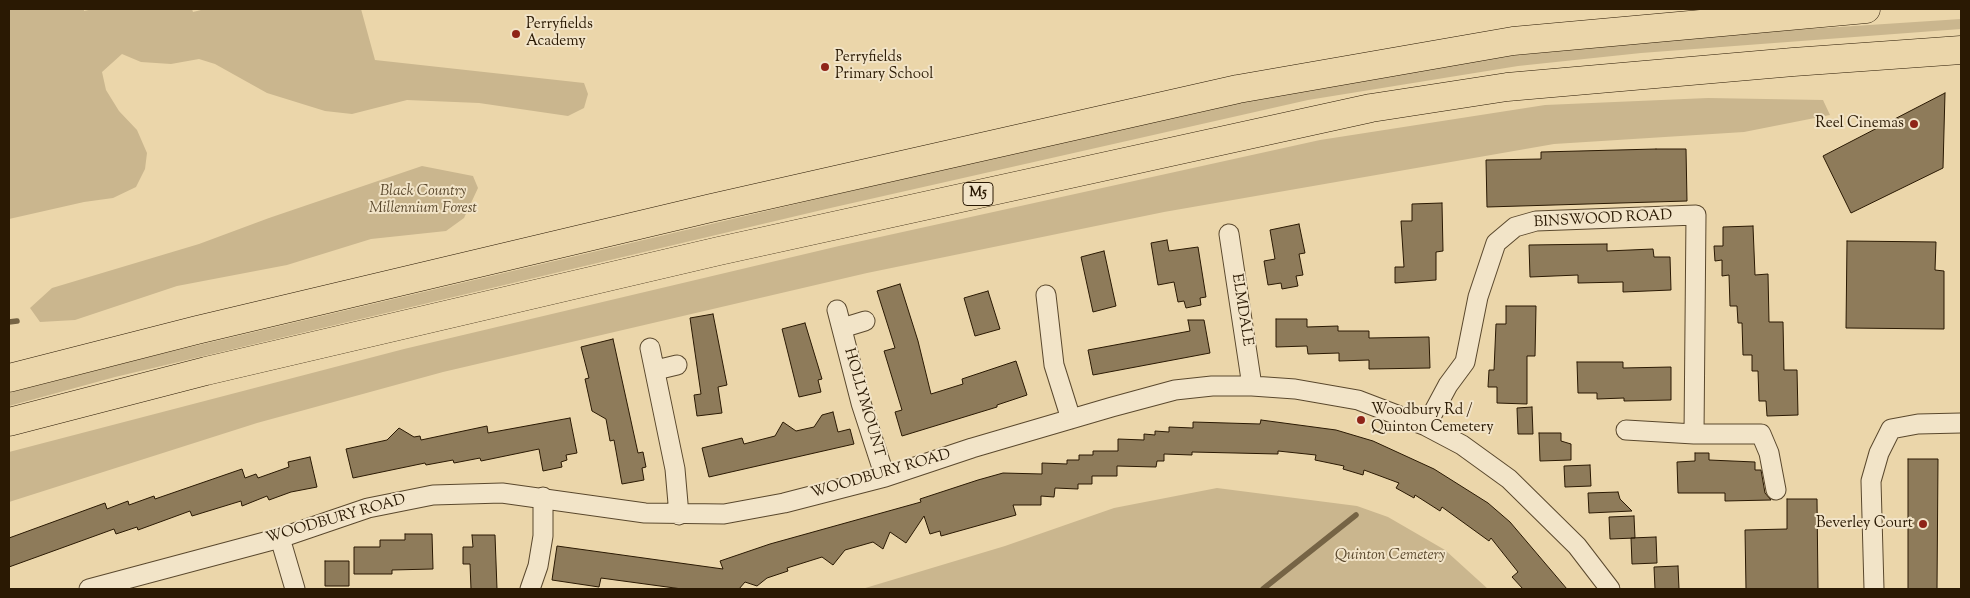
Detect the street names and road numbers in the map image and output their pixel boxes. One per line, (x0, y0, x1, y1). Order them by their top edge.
road number: M5 (963, 182, 993, 205)
street label: BINSWOOD ROAD (1533, 207, 1673, 233)
street label: ELMDALE (1226, 272, 1256, 348)
street label: HOLLYMOUNT (839, 346, 887, 460)
street label: WOODBURY ROAD (809, 446, 953, 504)
street label: WOODBURY ROAD (264, 491, 408, 549)

